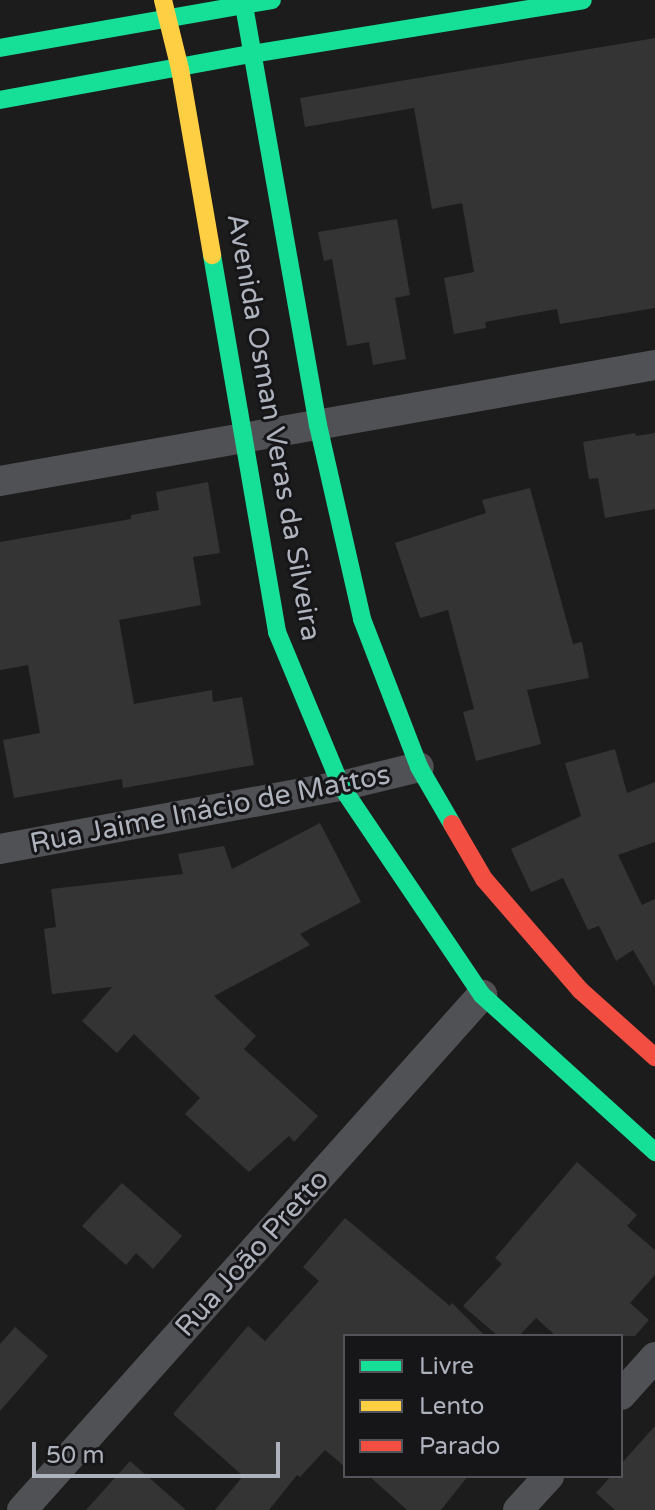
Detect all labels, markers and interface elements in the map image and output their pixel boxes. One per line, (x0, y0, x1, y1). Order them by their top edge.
street label: Avenida Osman Veras da Silveira (220, 211, 328, 643)
street label: Rua Jaime Inácio de Mattos (27, 758, 393, 860)
street label: Rua João Pretto (168, 1163, 336, 1343)
legend (343, 1334, 623, 1478)
text: Livre (419, 1352, 474, 1381)
text: Lento (419, 1392, 484, 1421)
scale bar (36, 1426, 284, 1476)
text: Parado (419, 1432, 500, 1461)
text: 50 m (46, 1441, 104, 1470)

